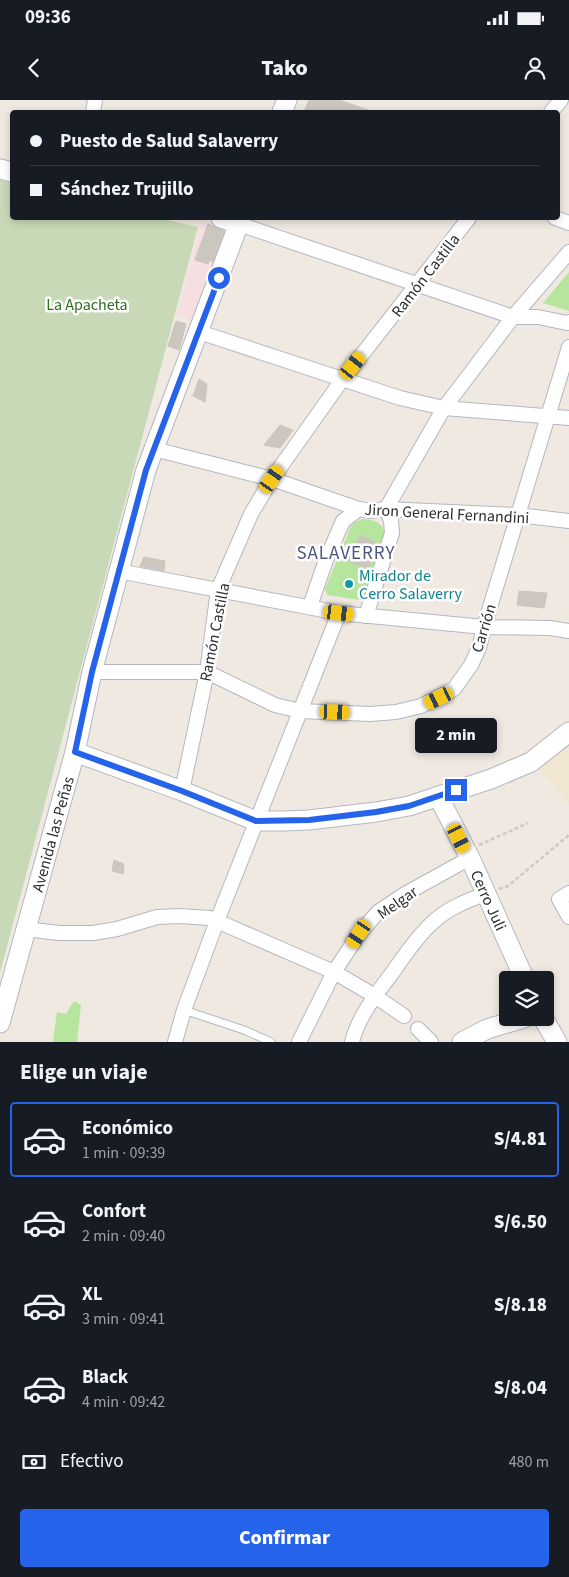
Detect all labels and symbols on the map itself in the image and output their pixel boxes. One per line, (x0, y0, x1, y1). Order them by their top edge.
street label: Ramón Castilla (386, 229, 465, 322)
route start (208, 267, 230, 289)
park label: La Apacheta (46, 294, 128, 316)
car (337, 350, 368, 382)
car (257, 462, 286, 496)
street label: Jiron General Fernandini (364, 499, 530, 529)
district label: SALAVERRY (296, 540, 396, 567)
place label: Mirador de Cerro Salaverry (359, 565, 462, 605)
marker: Mirador de Cerro Salaverry (343, 578, 355, 590)
street label: Ramón Castilla (195, 581, 235, 683)
street label: Carrión (466, 601, 502, 655)
car (323, 604, 354, 622)
car (422, 685, 455, 711)
car (319, 704, 350, 720)
callout: 2 min (415, 718, 497, 752)
street label: Avenida las Peñas (27, 774, 80, 895)
route end (445, 779, 467, 801)
car (445, 821, 472, 855)
street label: Cerro Juli (465, 867, 511, 934)
street label: Melgar (373, 881, 423, 925)
car (344, 917, 373, 951)

